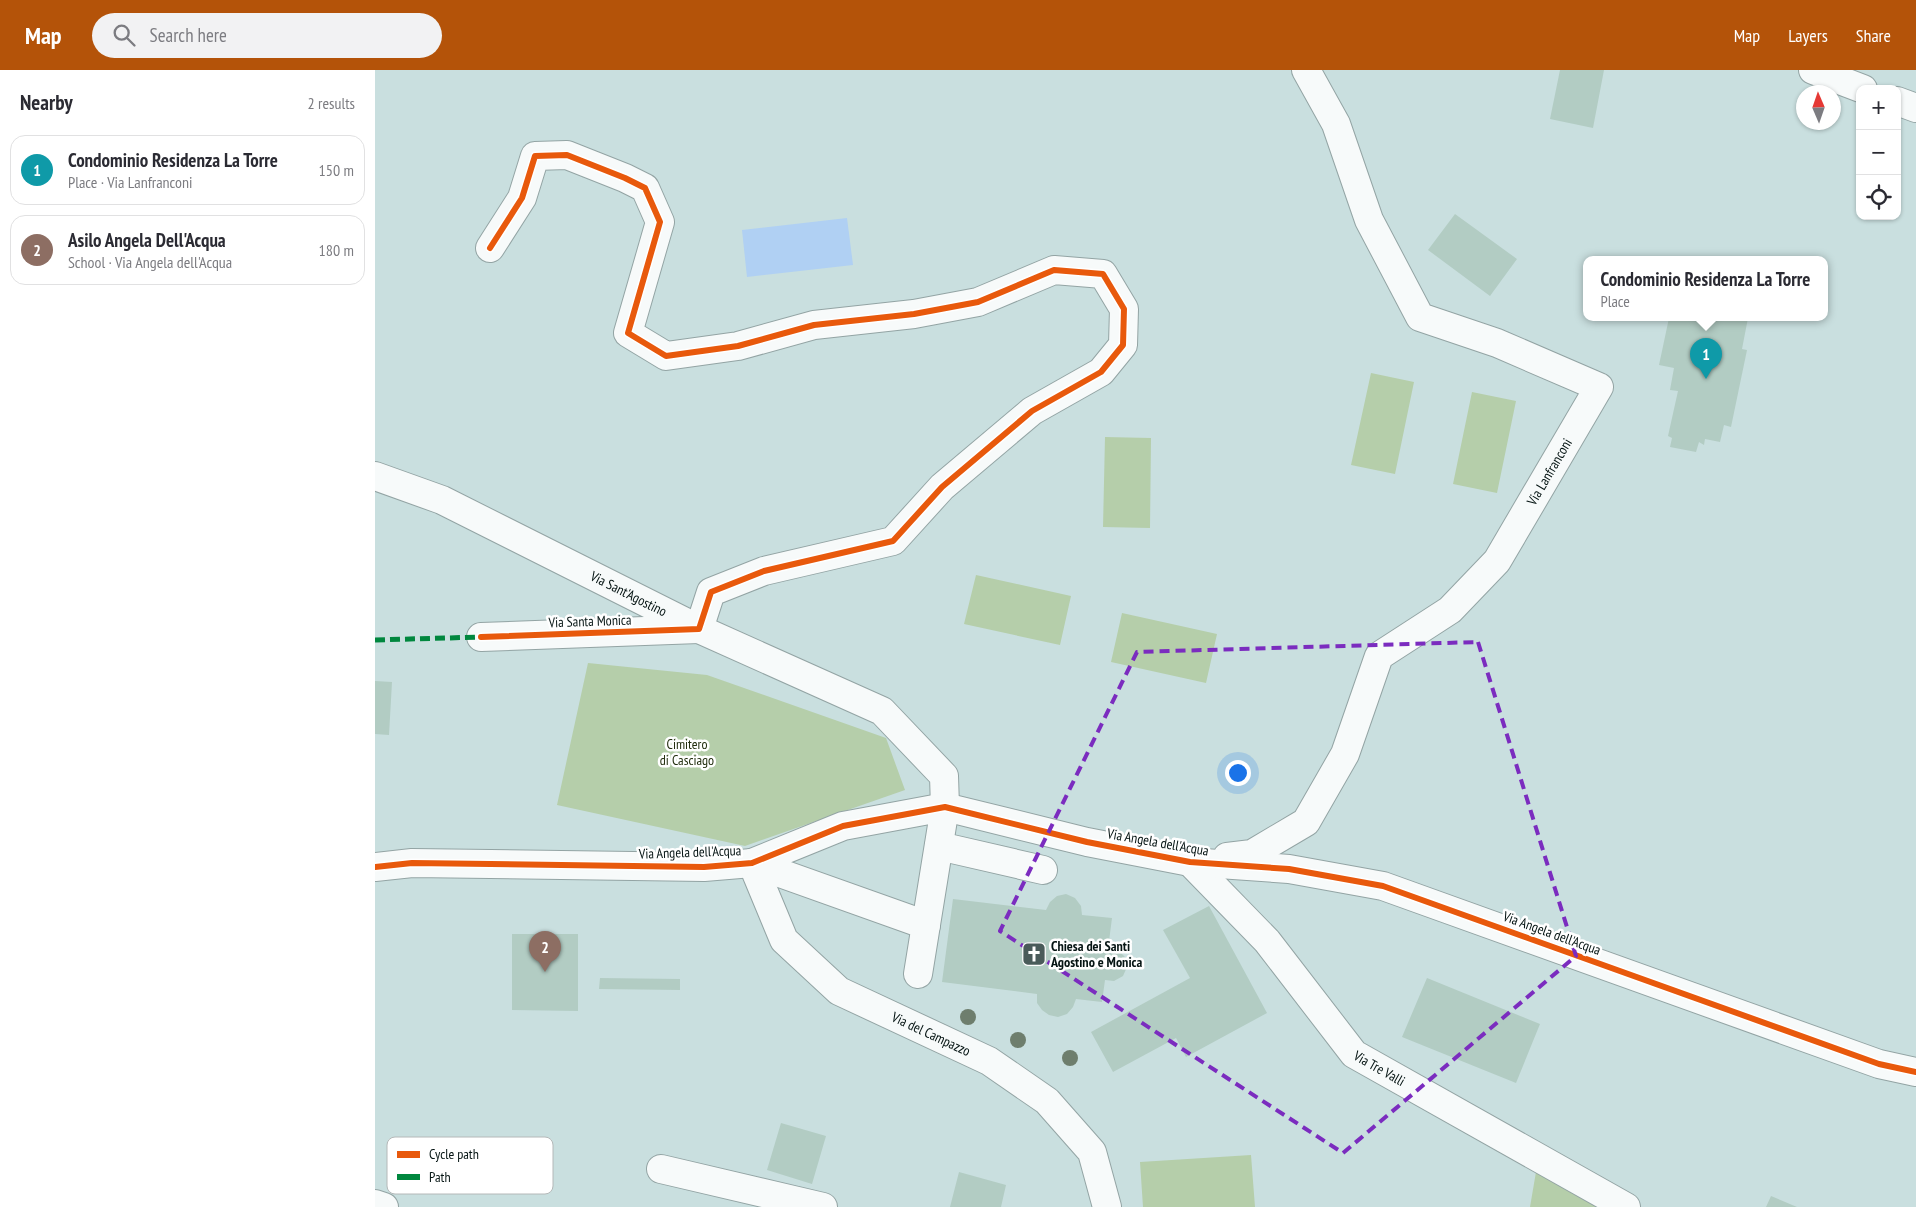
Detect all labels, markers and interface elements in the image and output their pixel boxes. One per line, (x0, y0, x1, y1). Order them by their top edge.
search box (92, 13, 442, 58)
text: Map (25, 20, 62, 51)
icon: search (110, 21, 138, 49)
text: Search here (150, 23, 227, 47)
text: Map (1734, 24, 1760, 47)
text: Layers (1788, 24, 1828, 47)
text: Share (1856, 24, 1891, 47)
north arrow (1796, 85, 1841, 130)
map controls (1856, 85, 1901, 220)
button: + (1856, 85, 1901, 130)
text: Nearby (20, 89, 73, 116)
text: 2 results (308, 93, 355, 113)
button: − (1856, 130, 1901, 175)
text: Condominio Residenza La Torre (68, 148, 278, 172)
text: 1 (33, 160, 41, 180)
text: 150 m (319, 160, 354, 180)
text: Place · Via Lanfranconi (68, 172, 192, 192)
button: locate (1856, 175, 1901, 220)
text: Asilo Angela Dell'Acqua (68, 228, 226, 252)
text: 2 (33, 240, 41, 260)
text: 180 m (319, 240, 354, 260)
text: School · Via Angela dell'Acqua (68, 252, 232, 272)
popup (1583, 256, 1828, 321)
text: Condominio Residenza La Torre (1601, 267, 1810, 291)
text: Place (1601, 291, 1630, 311)
pin: 1 (1690, 338, 1722, 379)
street label: Via Lanfranconi (1522, 435, 1576, 509)
street label: Via Sant'Agostino (586, 566, 670, 620)
street label: Via Santa Monica (547, 611, 632, 631)
park label: Cimitero di Casciago (660, 735, 714, 769)
your location (1225, 760, 1251, 786)
street label: Via Angela dell'Acqua (1105, 824, 1210, 860)
street label: Via Angela dell'Acqua (637, 841, 742, 863)
street label: Via Angela dell'Acqua (1500, 907, 1603, 959)
pin: 2 (529, 931, 561, 972)
place label: Chiesa dei Santi Agostino e Monica (1050, 937, 1142, 971)
church icon: Chiesa dei Santi Agostino e Monica (1021, 941, 1047, 967)
street label: Via del Campazzo (888, 1007, 973, 1060)
street label: Via Tre Valli (1350, 1046, 1408, 1090)
legend (387, 1137, 553, 1194)
text: Cycle path (429, 1145, 479, 1163)
text: Path (429, 1168, 451, 1186)

